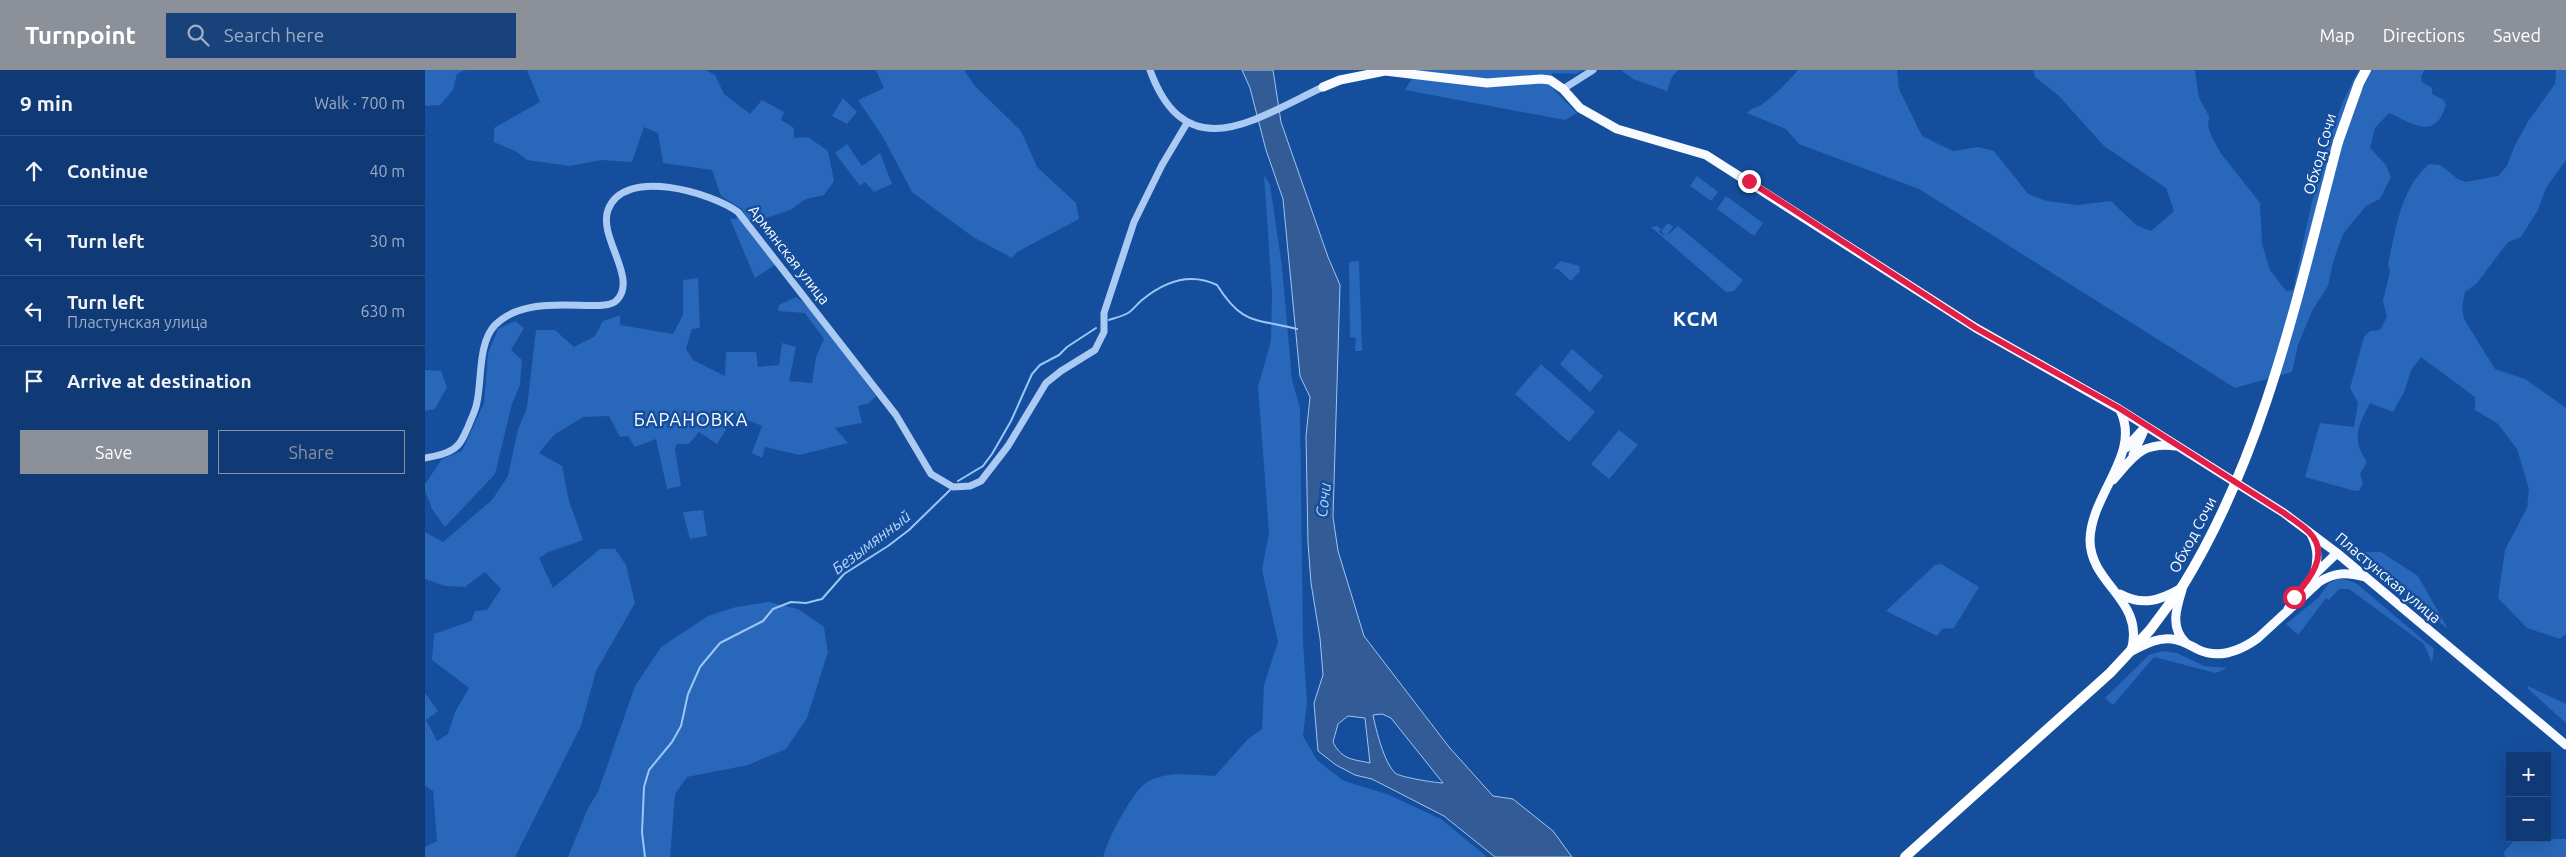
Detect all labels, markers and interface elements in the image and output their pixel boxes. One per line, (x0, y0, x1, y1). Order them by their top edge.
search box (166, 13, 516, 58)
icon: search (184, 21, 212, 49)
text: Turnpoint (25, 22, 136, 49)
text: Search here (224, 24, 324, 46)
text: Map (2319, 25, 2355, 45)
text: Directions (2383, 25, 2465, 45)
text: Saved (2493, 25, 2541, 45)
text: 9 min (20, 91, 73, 115)
text: Walk · 700 m (314, 94, 405, 112)
street label: Обход Сочи (2300, 111, 2339, 196)
icon: ahead (20, 157, 48, 185)
text: Continue (67, 160, 148, 182)
text: 40 m (369, 162, 405, 180)
route end (1738, 170, 1761, 193)
street label: Армянская улица (745, 202, 833, 308)
icon: left (20, 227, 48, 255)
text: Turn left (67, 230, 145, 252)
text: 30 m (369, 232, 405, 250)
text: Turn left (67, 291, 145, 313)
icon: left (20, 297, 48, 325)
text: 630 m (360, 302, 405, 320)
district label: КСМ (1673, 307, 1719, 330)
text: Пластунская улица (67, 313, 208, 331)
icon: arrive (20, 367, 48, 395)
text: Arrive at destination (67, 370, 252, 392)
district label: БАРАНОВКА (634, 409, 748, 429)
button: Save (20, 430, 208, 474)
button: Share (218, 430, 405, 474)
water label: Сочи (1312, 481, 1334, 518)
street label: Обход Сочи (2165, 494, 2220, 576)
water label: Безымянный (828, 506, 914, 577)
street label: Пластунская улица (2332, 529, 2444, 627)
route start (2283, 586, 2306, 609)
map controls (2506, 752, 2551, 842)
button: + (2506, 752, 2551, 797)
button: − (2506, 797, 2551, 842)

